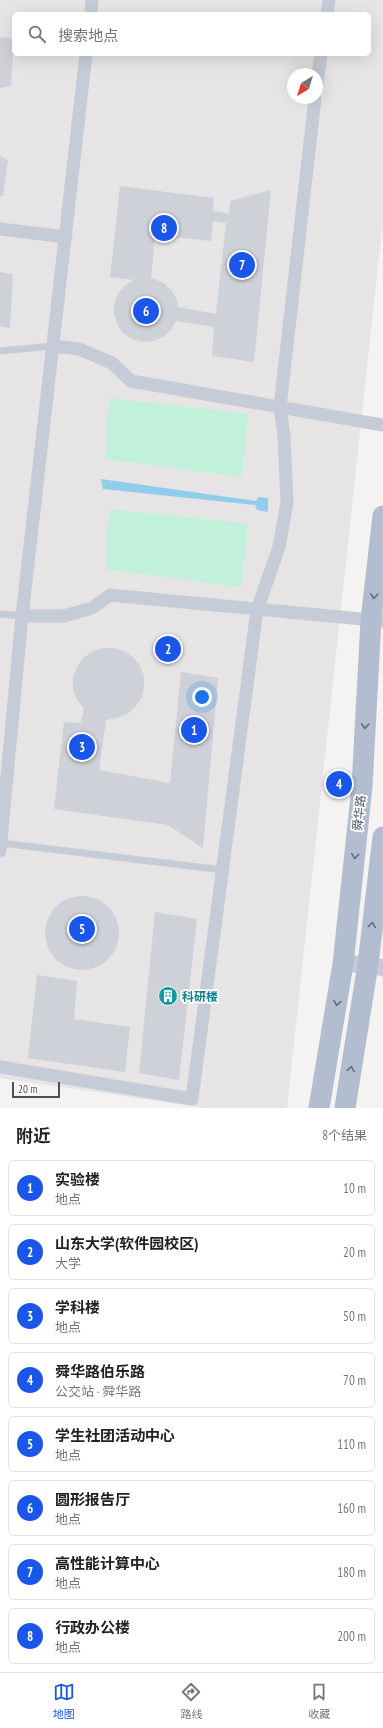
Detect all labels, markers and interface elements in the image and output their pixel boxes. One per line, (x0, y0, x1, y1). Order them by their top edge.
search box (12, 12, 371, 56)
icon: search (26, 23, 48, 45)
text: 搜索地点 (58, 26, 118, 45)
north arrow (287, 68, 323, 104)
pin: 8 (151, 213, 177, 243)
pin: 7 (229, 250, 255, 280)
pin: 6 (133, 296, 159, 326)
one-way arrow (370, 593, 379, 599)
pin: 2 (155, 634, 181, 664)
your location (192, 687, 212, 707)
pin: 1 (181, 715, 207, 745)
one-way arrow (361, 723, 370, 729)
pin: 3 (69, 732, 95, 762)
pin: 4 (326, 769, 352, 799)
street label: 舜华路 (350, 794, 368, 832)
one-way arrow (351, 853, 360, 859)
pin: 5 (69, 914, 95, 944)
one-way arrow (367, 922, 376, 928)
building icon: 科研楼 (157, 985, 179, 1007)
place label: 科研楼 (182, 989, 218, 1004)
one-way arrow (333, 999, 341, 1006)
one-way arrow (346, 1066, 355, 1073)
scale bar (12, 1080, 60, 1099)
text: 20 m (18, 1082, 37, 1096)
text: 附近 (16, 1125, 50, 1147)
text: 8个结果 (322, 1127, 367, 1144)
text: 实验楼 (55, 1170, 100, 1189)
text: 1 (27, 1180, 33, 1197)
text: 10 m (343, 1180, 366, 1197)
text: 地点 (55, 1191, 81, 1208)
text: 山东大学(软件园校区) (55, 1234, 198, 1253)
text: 2 (27, 1244, 33, 1261)
text: 20 m (343, 1244, 366, 1261)
text: 大学 (55, 1255, 81, 1272)
text: 学科楼 (55, 1298, 100, 1317)
text: 3 (27, 1308, 33, 1325)
text: 50 m (343, 1308, 366, 1325)
text: 地点 (55, 1319, 81, 1336)
text: 舜华路伯乐路 (55, 1362, 145, 1381)
text: 4 (27, 1372, 33, 1389)
text: 70 m (343, 1372, 366, 1389)
text: 公交站 · 舜华路 (55, 1383, 141, 1400)
text: 学生社团活动中心 (55, 1426, 175, 1445)
text: 5 (27, 1436, 33, 1453)
text: 110 m (337, 1436, 366, 1453)
text: 地点 (55, 1447, 81, 1464)
text: 圆形报告厅 (55, 1490, 130, 1509)
text: 6 (27, 1500, 33, 1517)
text: 160 m (337, 1500, 366, 1517)
text: 地点 (55, 1511, 81, 1528)
text: 高性能计算中心 (55, 1554, 160, 1573)
text: 7 (27, 1564, 33, 1581)
text: 180 m (337, 1564, 366, 1581)
text: 地点 (55, 1575, 81, 1592)
text: 行政办公楼 (55, 1618, 130, 1637)
text: 8 (27, 1628, 33, 1645)
text: 200 m (337, 1628, 366, 1645)
text: 地点 (55, 1639, 81, 1656)
tab: 地图 (53, 1681, 75, 1721)
tab: 路线 (180, 1681, 202, 1721)
tab: 收藏 (308, 1681, 330, 1721)

